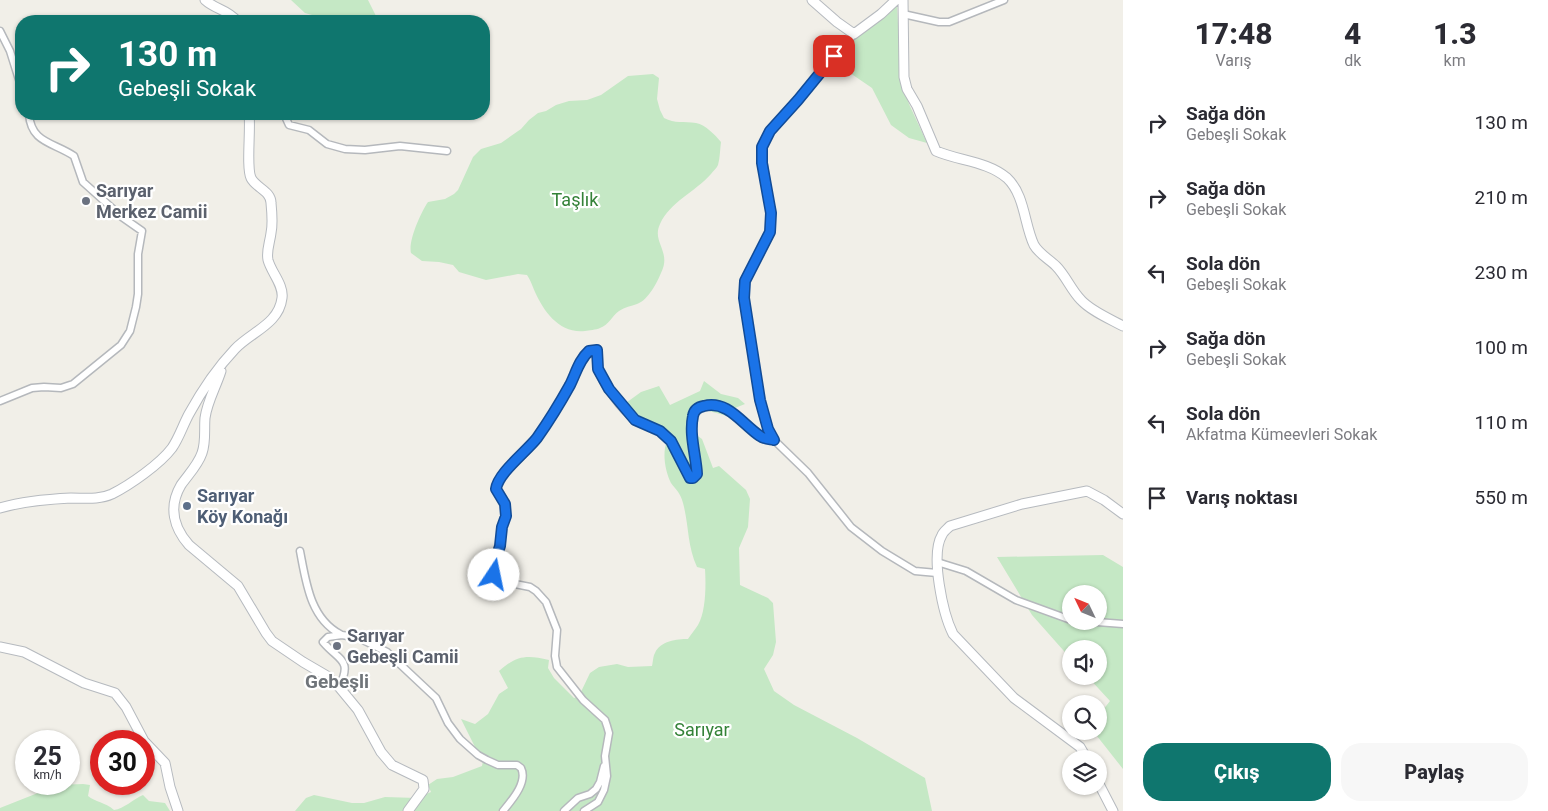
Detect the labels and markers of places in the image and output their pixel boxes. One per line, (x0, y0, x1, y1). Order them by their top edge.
pin (813, 35, 855, 77)
place label: Sarıyar Merkez Camii (96, 180, 207, 222)
marker: Sarıyar Merkez Camii (80, 195, 92, 207)
place label: Sarıyar Köy Konağı (197, 485, 288, 527)
marker: Sarıyar Köy Konağı (181, 500, 193, 512)
place label: Sarıyar Gebeşli Camii (347, 625, 459, 667)
marker: Sarıyar Gebeşli Camii (331, 640, 343, 652)

